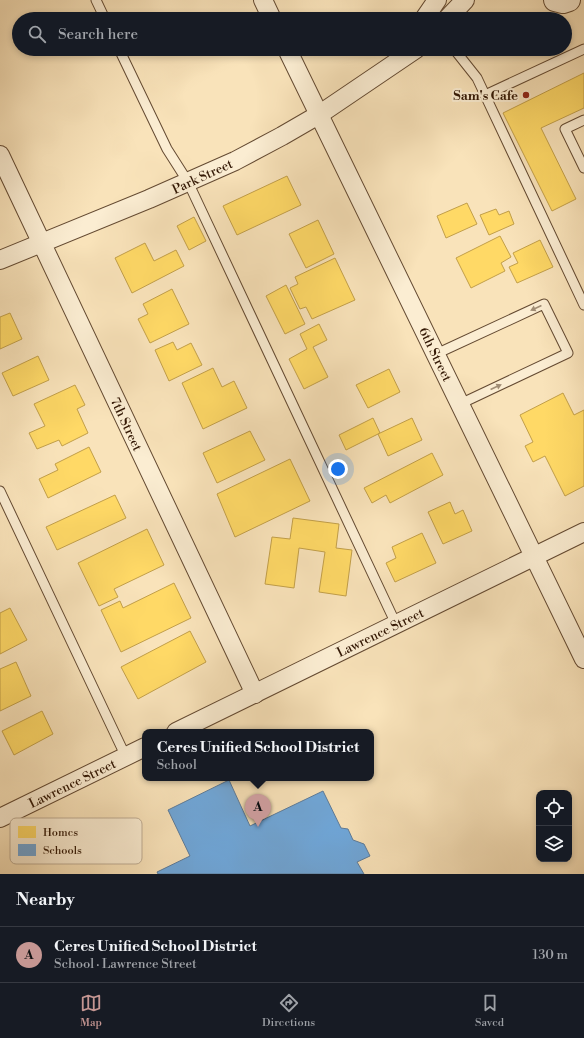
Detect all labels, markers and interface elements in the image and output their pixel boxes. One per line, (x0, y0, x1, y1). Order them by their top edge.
search box (12, 12, 572, 56)
icon: search (26, 23, 48, 45)
text: Search here (58, 25, 138, 44)
place label: Sam's Cafe (453, 88, 518, 104)
marker: Sam's Cafe (521, 90, 531, 100)
street label: Park Street (170, 156, 236, 198)
one-way arrow (530, 304, 542, 311)
street label: 6th Street (415, 325, 455, 385)
one-way arrow (490, 384, 501, 390)
street label: 7th Street (107, 395, 146, 454)
your location (328, 459, 348, 479)
street label: Lawrence Street (334, 605, 427, 661)
popup (142, 729, 374, 781)
text: Ceres Unified School District (157, 738, 359, 757)
street label: Lawrence Street (26, 756, 119, 812)
text: School (157, 757, 197, 773)
map controls (536, 790, 572, 862)
button: locate (536, 790, 572, 826)
pin: A (245, 794, 271, 827)
legend (10, 818, 142, 864)
text: Homes (43, 826, 78, 840)
button: layers (536, 826, 572, 862)
text: Schools (43, 844, 82, 858)
text: Nearby (16, 889, 75, 911)
text: Ceres Unified School District (54, 937, 257, 956)
text: A (24, 947, 34, 963)
text: 130 m (533, 947, 568, 963)
text: School · Lawrence Street (54, 956, 197, 972)
tab: Map (80, 992, 102, 1030)
tab: Directions (262, 992, 315, 1030)
tab: Saved (475, 992, 504, 1030)

